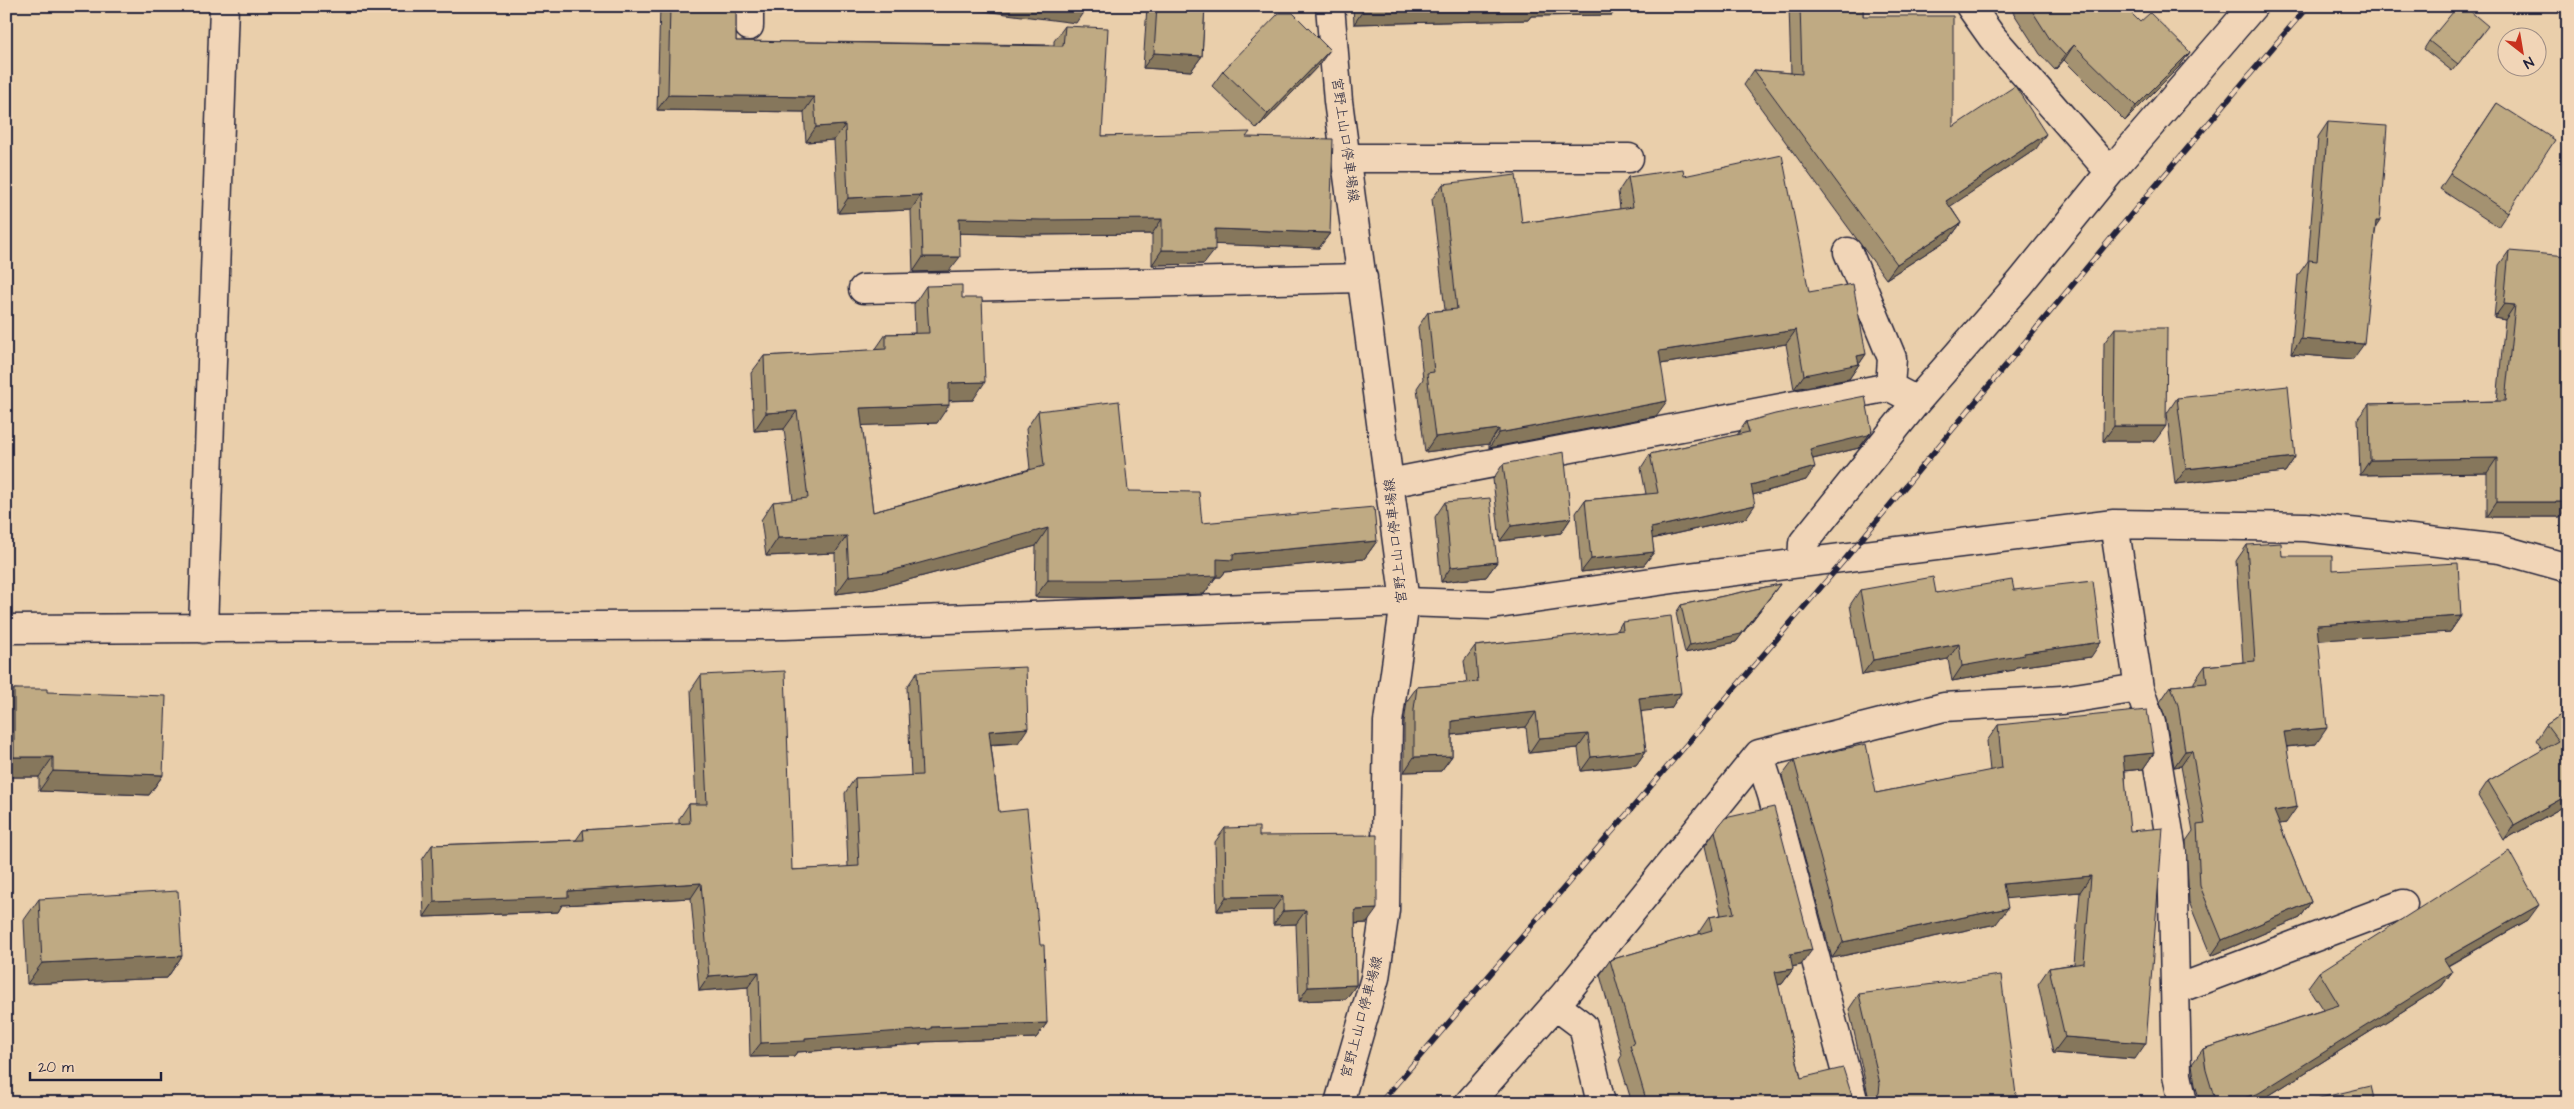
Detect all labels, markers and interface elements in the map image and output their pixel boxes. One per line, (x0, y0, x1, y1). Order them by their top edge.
north arrow (2496, 28, 2546, 78)
text: N (2519, 51, 2537, 73)
street label: 宮野上山口停車場線 (1326, 76, 1364, 204)
street label: 宮野上山口停車場線 (1379, 477, 1413, 605)
street label: 宮野上山口停車場線 (1336, 954, 1388, 1080)
scale bar (30, 1049, 161, 1081)
text: 20 m (38, 1057, 74, 1078)

